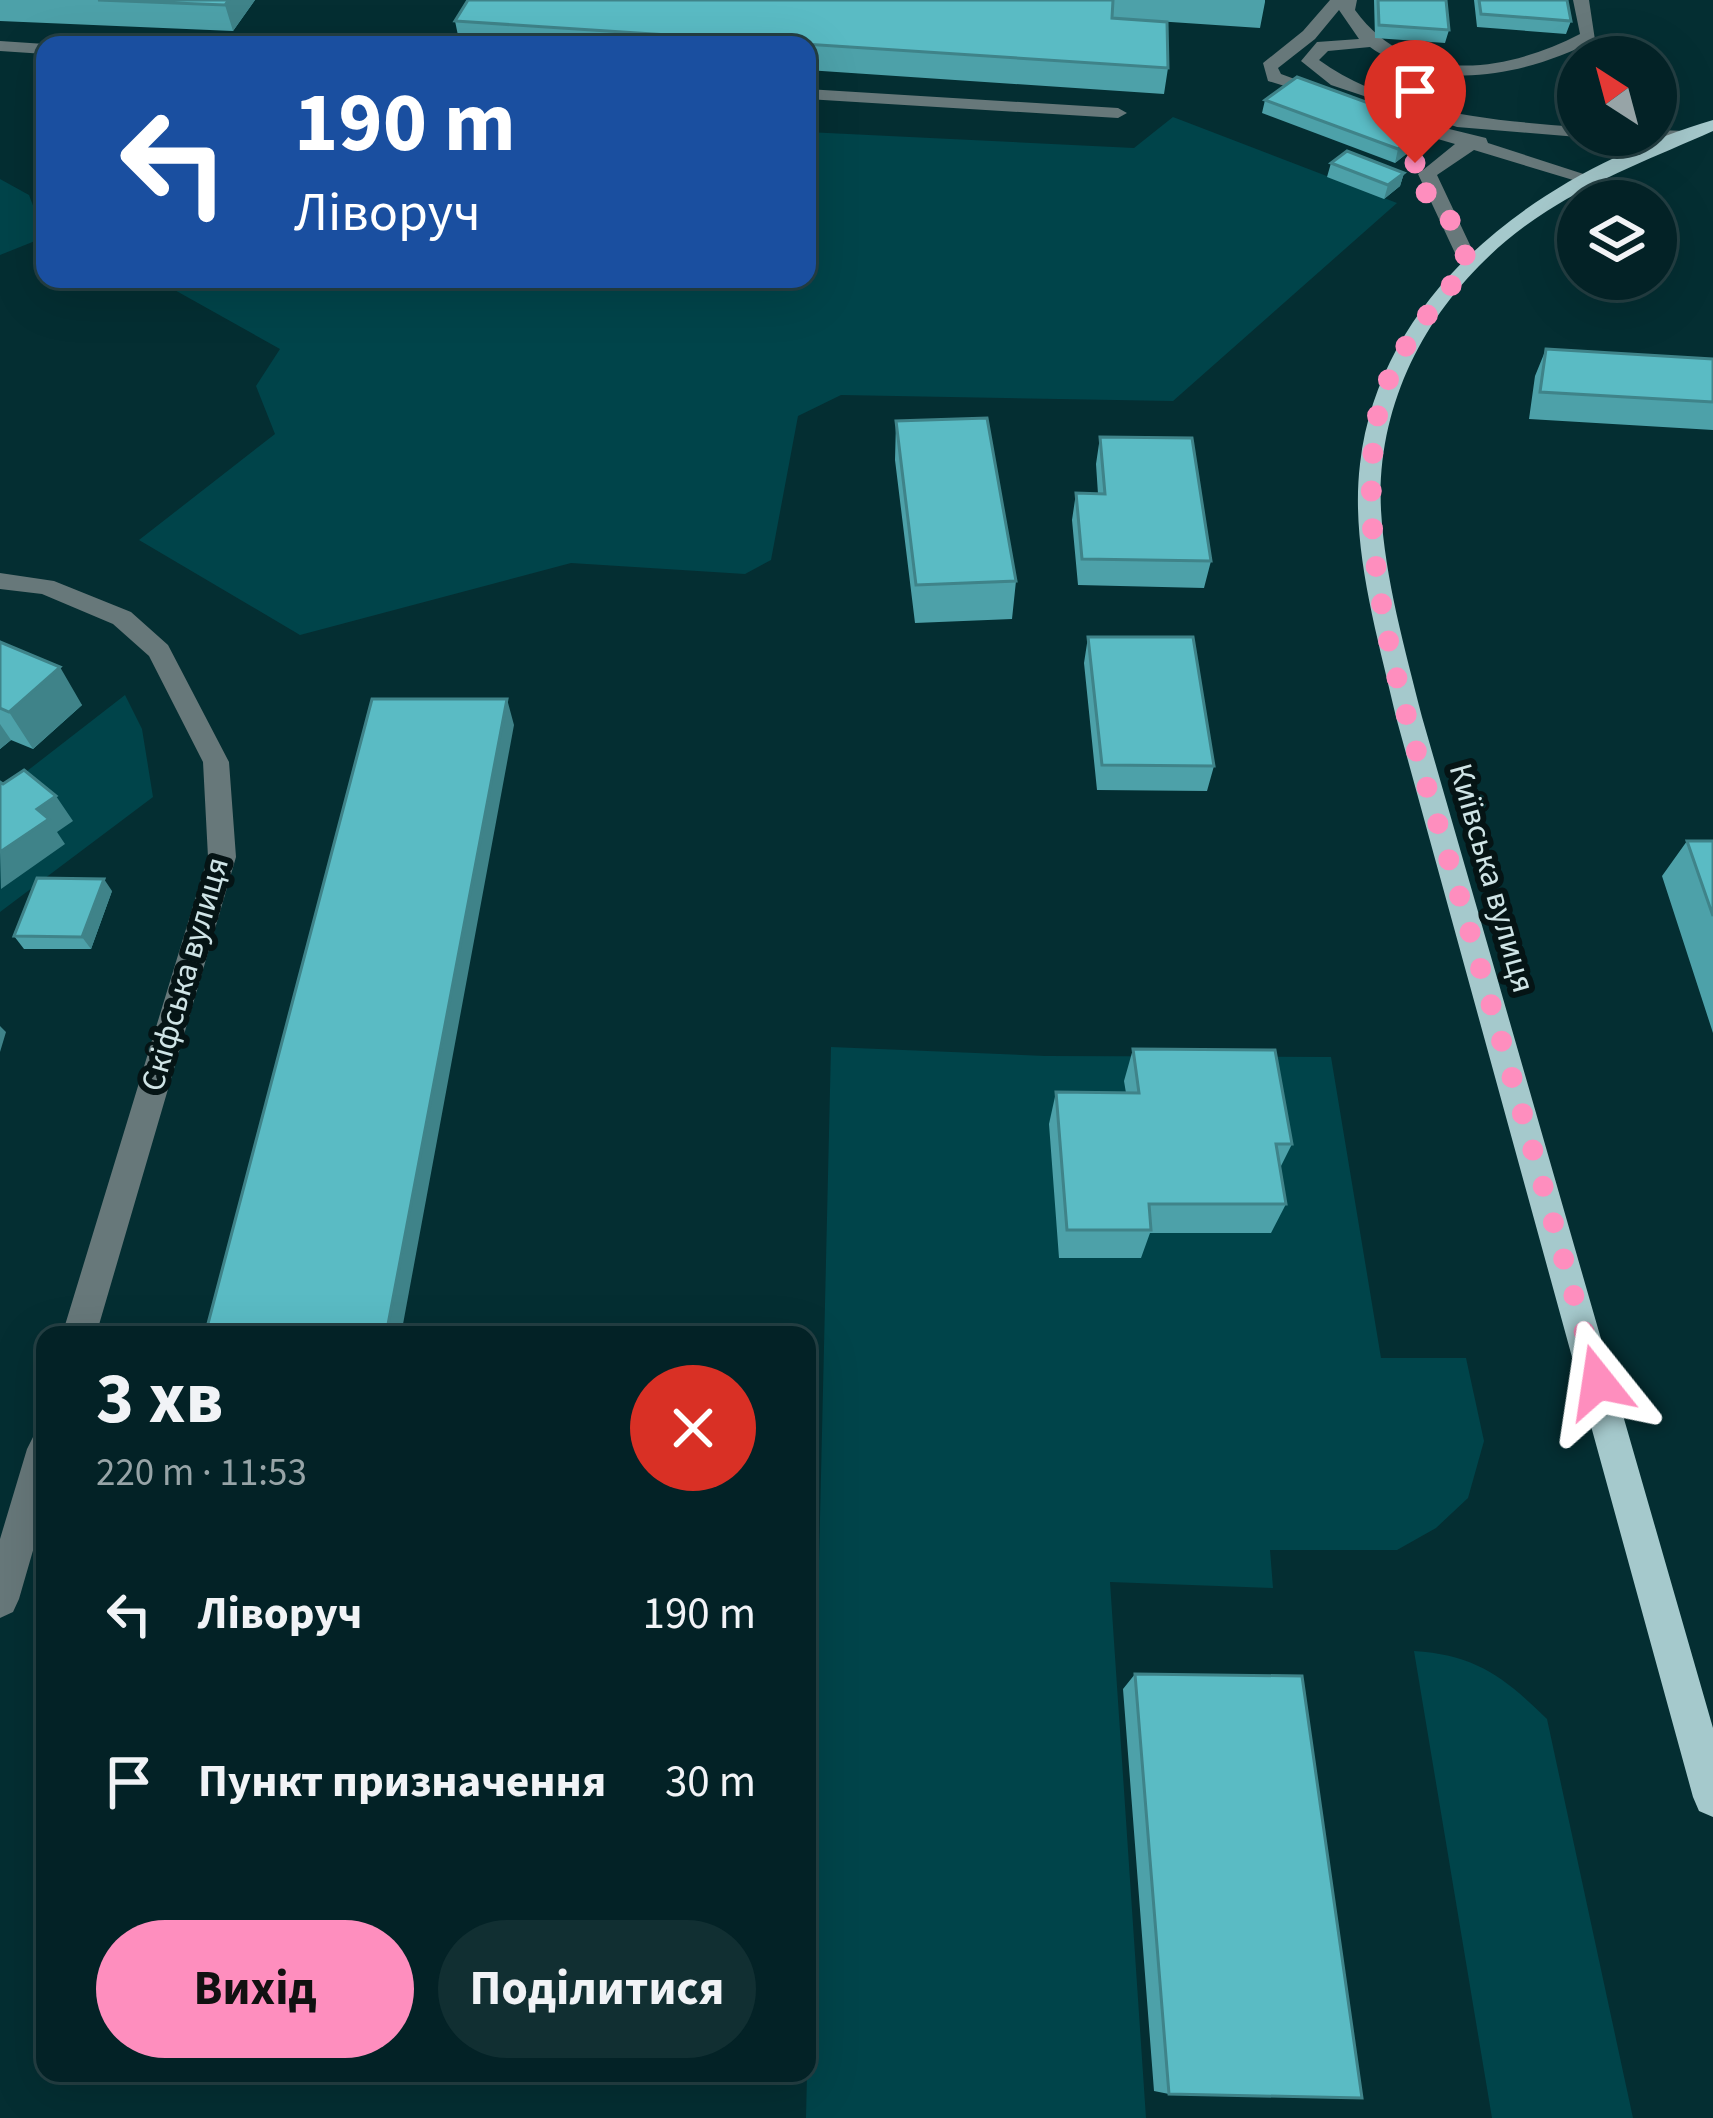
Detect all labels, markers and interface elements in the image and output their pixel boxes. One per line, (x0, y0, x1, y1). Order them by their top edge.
north arrow (1557, 36, 1677, 156)
map controls (1557, 36, 1677, 300)
pin (1364, 40, 1466, 163)
icon: arrive (1382, 58, 1448, 124)
text: 190 m (294, 64, 516, 184)
icon: left (96, 84, 252, 240)
text: Ліворуч (294, 175, 481, 252)
button: layers (1557, 180, 1677, 300)
street label: Київська вулиця (1437, 758, 1547, 998)
street label: Скіфська вулиця (129, 851, 241, 1097)
position arrow (1535, 1319, 1661, 1445)
text: 3 хв (96, 1348, 223, 1451)
button: close (630, 1365, 756, 1491)
text: 220 m · 11:53 (96, 1445, 307, 1501)
icon: left (96, 1581, 162, 1647)
text: Ліворуч (198, 1582, 362, 1646)
text: 190 m (643, 1582, 756, 1646)
icon: arrive (96, 1749, 162, 1815)
text: Пункт призначення (198, 1750, 606, 1814)
text: 30 m (665, 1750, 756, 1814)
button: Вихід (96, 1920, 414, 2058)
button: Поділитися (438, 1920, 756, 2058)

